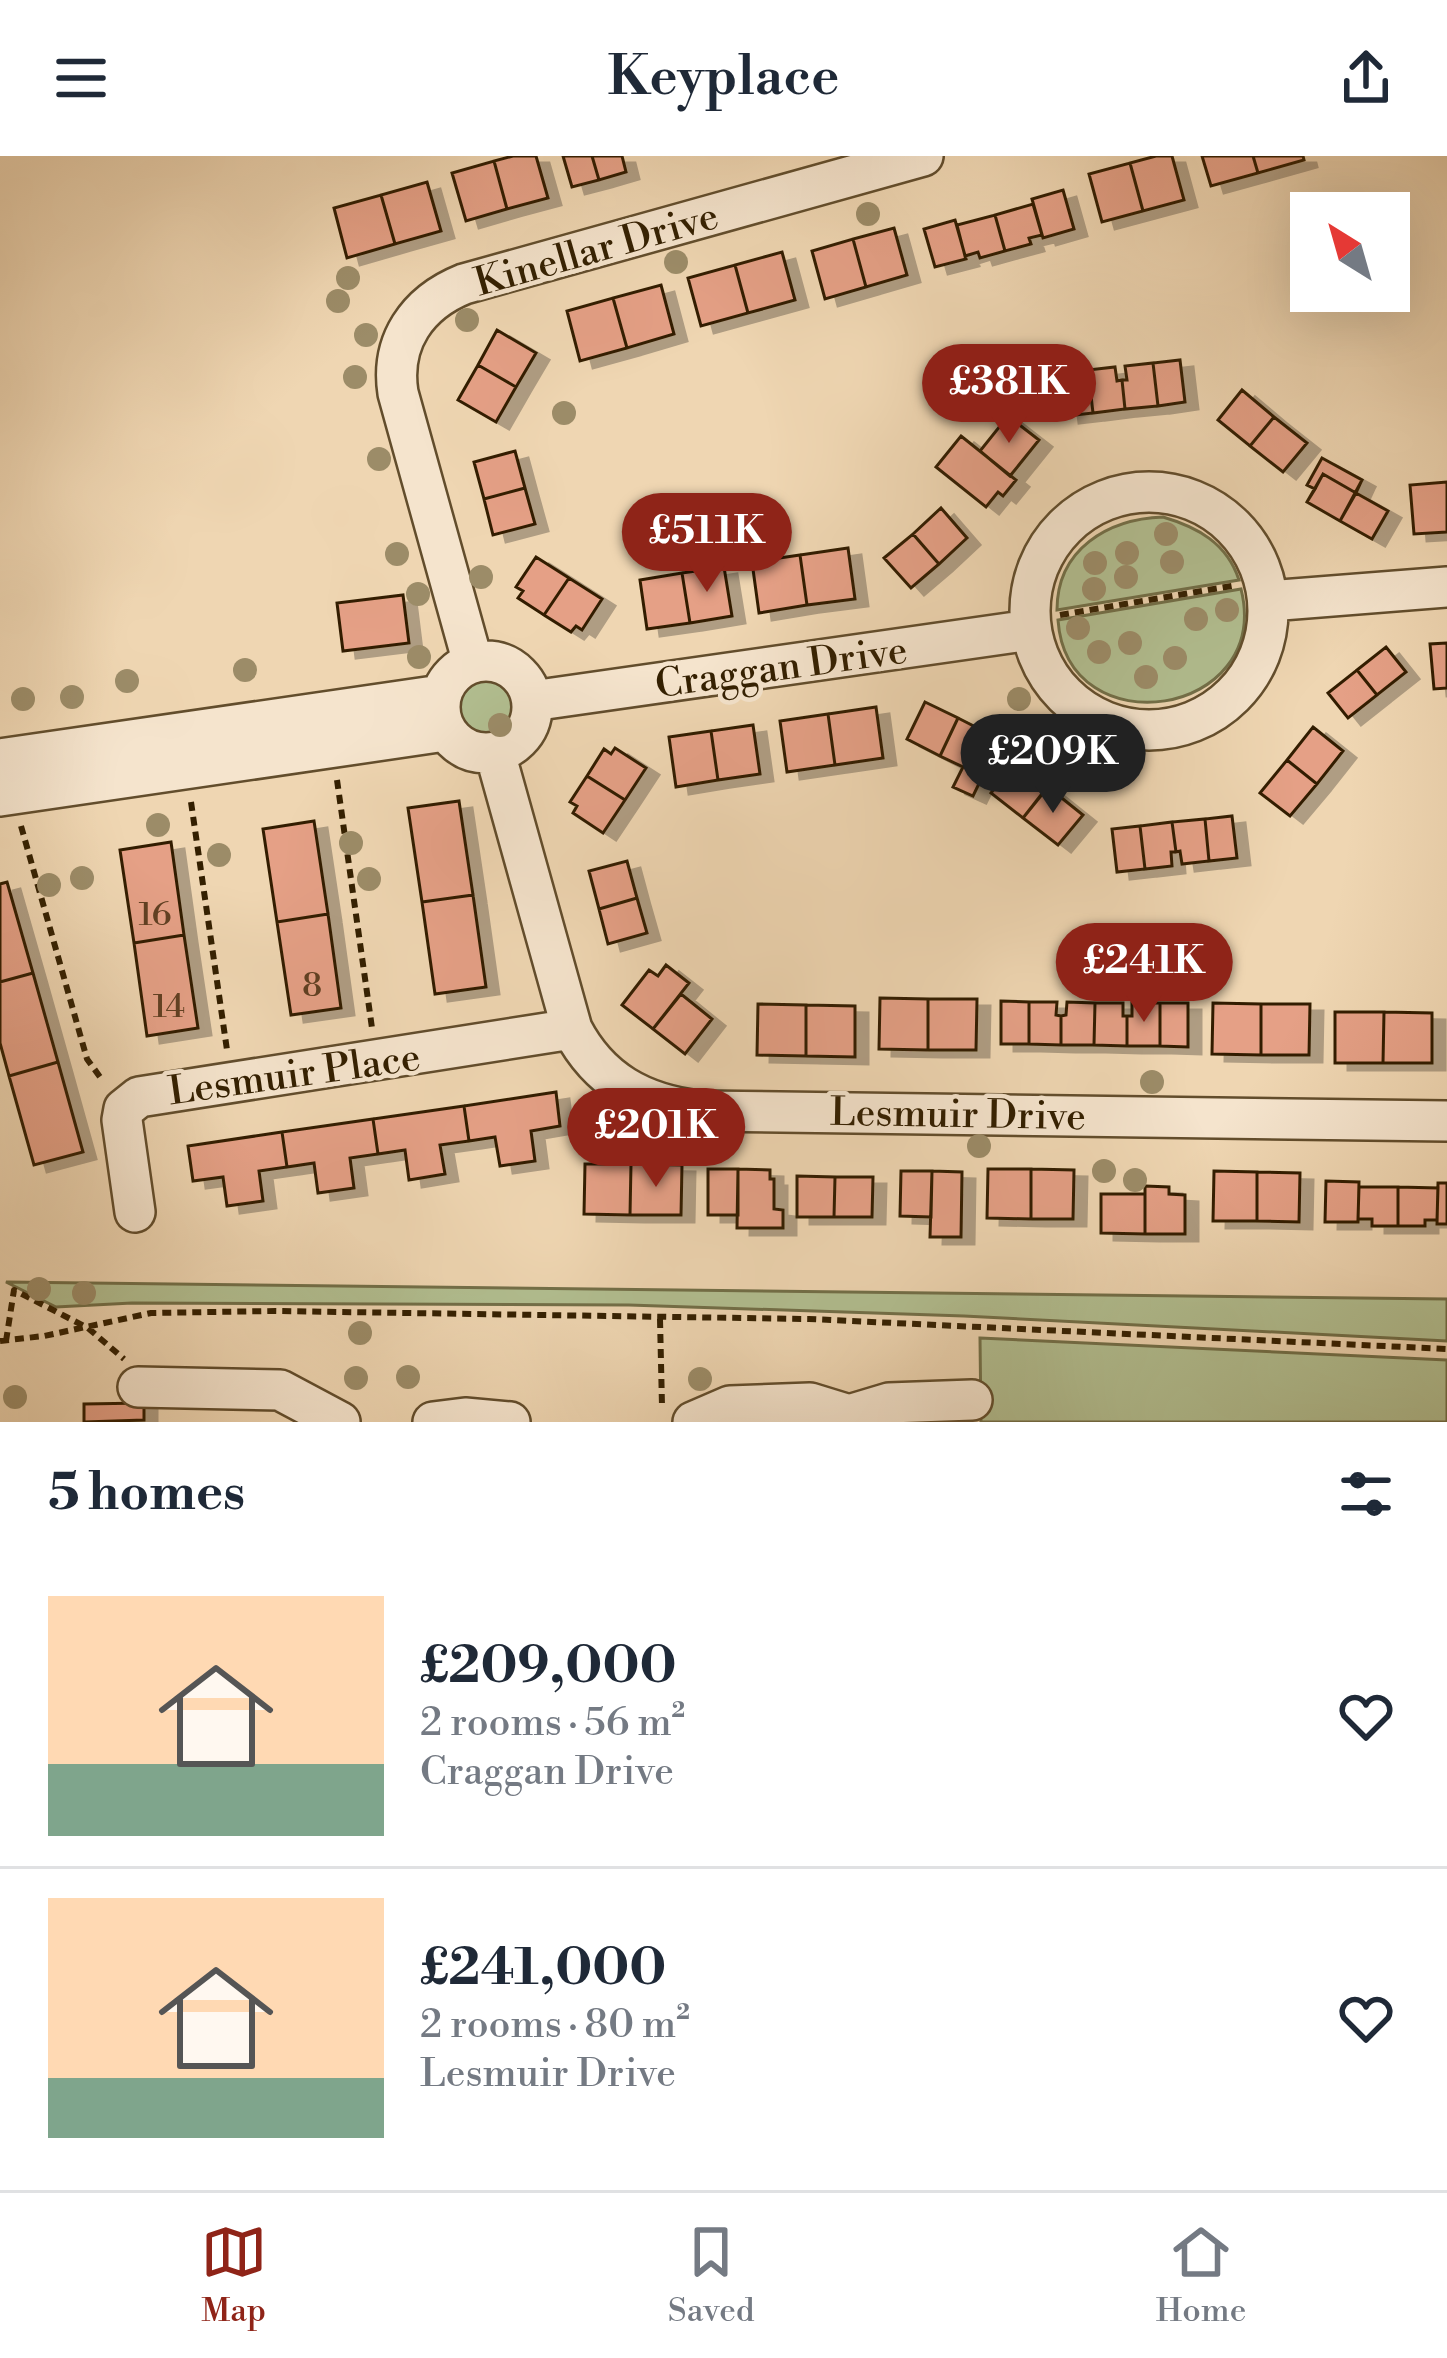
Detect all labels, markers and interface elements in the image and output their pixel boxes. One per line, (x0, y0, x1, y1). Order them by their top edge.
text: Keyplace (607, 44, 840, 112)
icon: menu (48, 45, 114, 111)
icon: share (1333, 45, 1399, 111)
street label: Kinellar Drive (469, 192, 724, 309)
north arrow (1290, 192, 1410, 312)
map controls (1290, 192, 1410, 312)
pin: £381K (925, 344, 1093, 446)
text: £381K (949, 358, 1069, 407)
pin: £511K (623, 493, 791, 595)
text: £511K (649, 507, 765, 556)
street label: Craggan Drive (652, 627, 910, 710)
pin: £209K (969, 714, 1137, 816)
text: £209K (988, 728, 1118, 777)
house number: 16 (138, 895, 172, 936)
pin: £241K (1060, 923, 1228, 1025)
text: £241K (1083, 937, 1205, 986)
house number: 8 (302, 966, 322, 1007)
house number: 14 (153, 987, 185, 1028)
street label: Lesmuir Place (165, 1034, 424, 1117)
pin: £201K (572, 1088, 740, 1190)
street label: Lesmuir Drive (830, 1089, 1086, 1142)
text: £201K (594, 1102, 718, 1151)
icon: filters (1333, 1461, 1399, 1527)
text: 5 homes (48, 1462, 245, 1526)
text: £209,000 (420, 1635, 677, 1699)
icon: home (144, 1644, 288, 1788)
icon: heart (1333, 1683, 1399, 1749)
text: 2 rooms · 56 m² (420, 1699, 685, 1748)
text: Craggan Drive (420, 1748, 674, 1797)
text: £241,000 (420, 1937, 666, 2001)
icon: home (144, 1946, 288, 2090)
icon: heart (1333, 1985, 1399, 2051)
text: 2 rooms · 80 m² (420, 2001, 690, 2050)
text: Lesmuir Drive (420, 2050, 676, 2099)
tab: Map (201, 2219, 267, 2332)
tab: Saved (668, 2219, 755, 2332)
tab: Home (1156, 2219, 1246, 2332)

